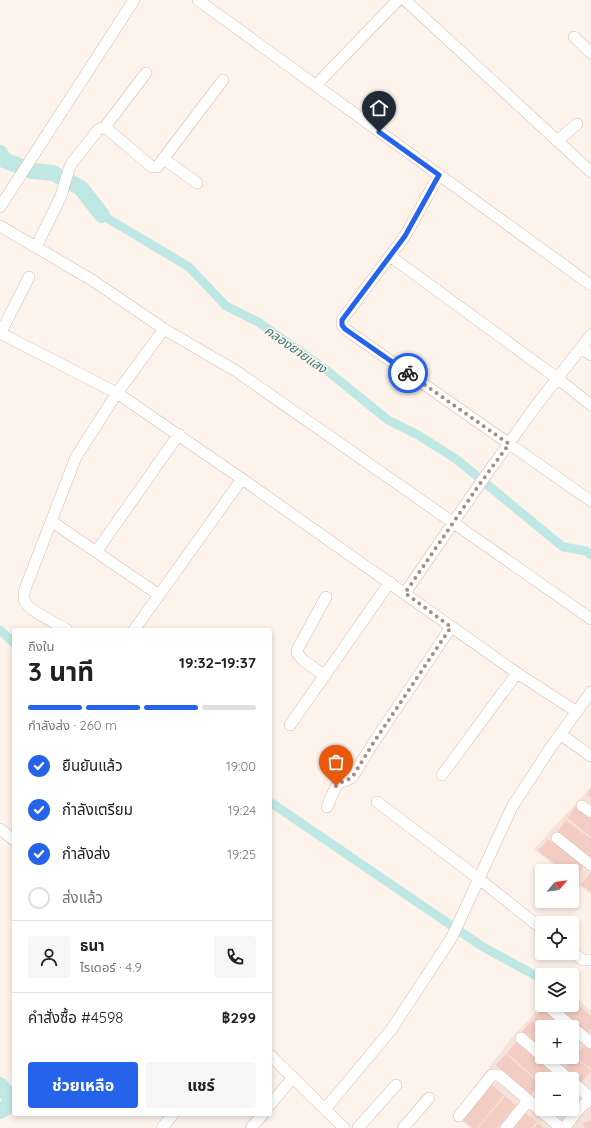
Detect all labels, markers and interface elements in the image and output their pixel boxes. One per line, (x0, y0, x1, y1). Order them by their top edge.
pin (362, 91, 396, 132)
icon: home (368, 97, 390, 119)
water label: คลองยายแสง (262, 322, 331, 377)
courier (388, 353, 428, 393)
icon: bike (397, 362, 419, 384)
text: ถึงใน (28, 638, 54, 654)
text: 19:32–19:37 (179, 653, 256, 672)
text: 3 นาที (28, 655, 94, 688)
text: กำลังส่ง · 260 m (28, 717, 117, 733)
pin (319, 745, 353, 786)
icon: bag (325, 751, 347, 773)
icon: check (28, 755, 50, 777)
text: ยืนยันแล้ว (62, 756, 123, 775)
text: 19:00 (226, 758, 256, 774)
icon: check (28, 799, 50, 821)
text: กำลังเตรียม (62, 800, 133, 819)
text: 19:24 (228, 802, 256, 818)
icon: check (28, 843, 50, 865)
text: กำลังส่ง (62, 844, 110, 863)
text: 19:25 (227, 846, 256, 862)
north arrow (535, 864, 579, 908)
map controls (535, 864, 579, 1116)
text: ส่งแล้ว (62, 888, 103, 907)
button: locate (535, 916, 579, 960)
button: person (28, 936, 70, 978)
text: ธนา (80, 936, 105, 955)
button: phone (214, 936, 256, 978)
text: ไรเดอร์ · 4.9 (80, 959, 142, 975)
button: layers (535, 968, 579, 1012)
text: คำสั่งซื้อ #4598 (28, 1008, 123, 1027)
text: ฿299 (222, 1008, 256, 1027)
button: + (535, 1020, 579, 1064)
button: ช่วยเหลือ (28, 1062, 138, 1108)
button: แชร์ (146, 1062, 256, 1108)
button: − (535, 1072, 579, 1116)

